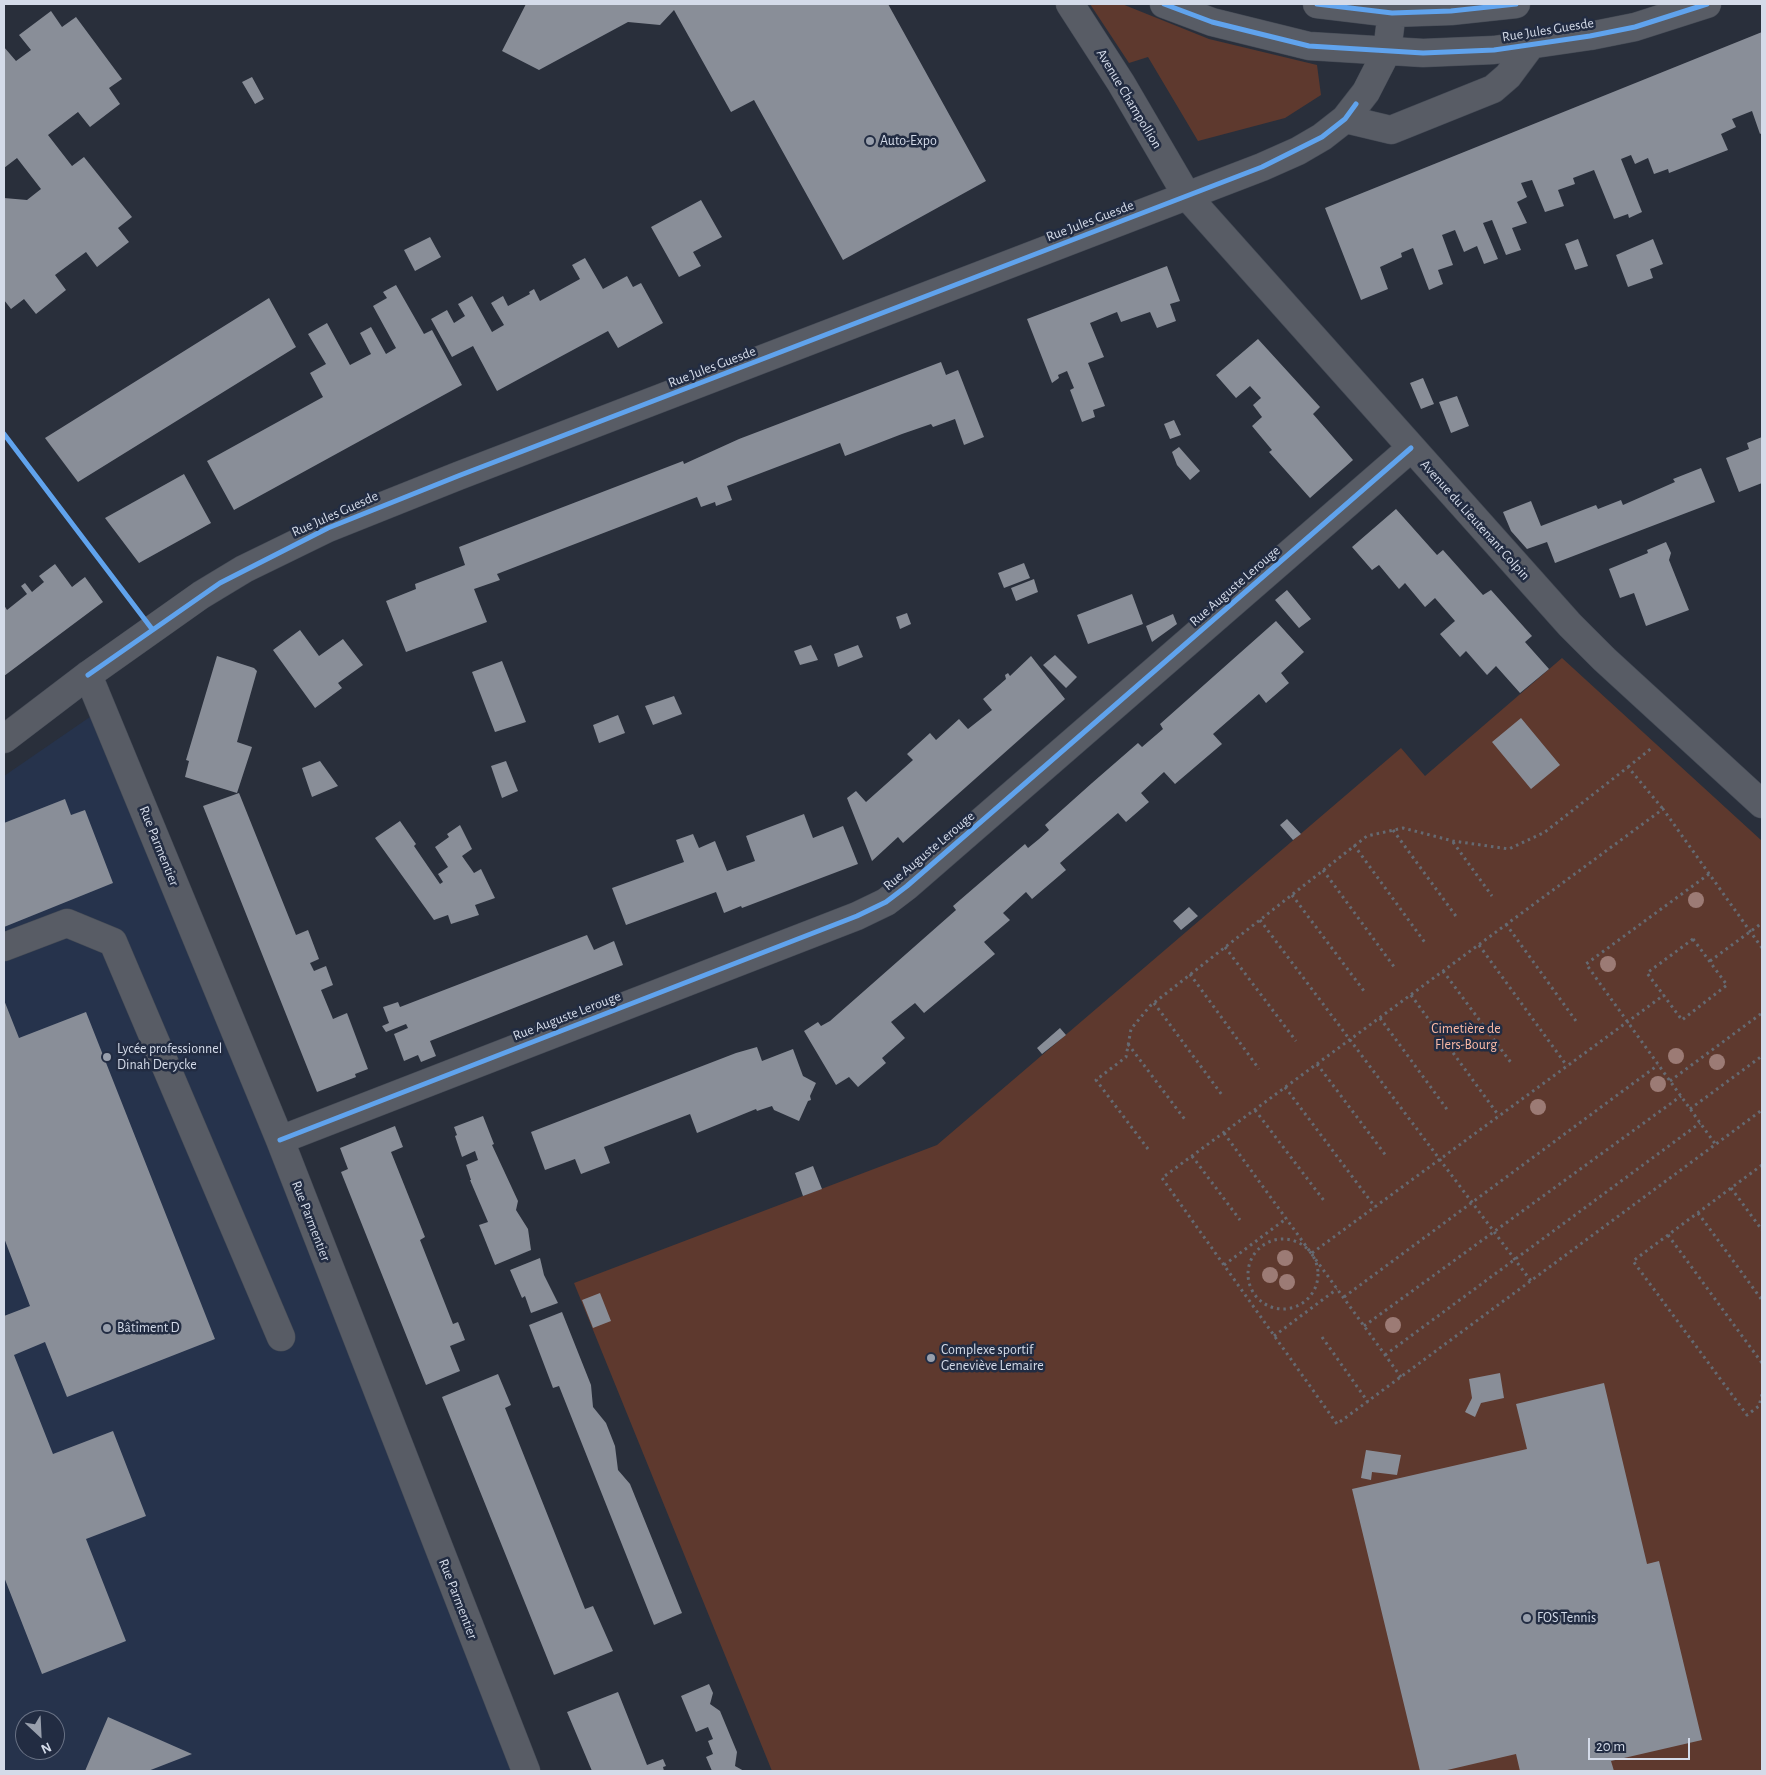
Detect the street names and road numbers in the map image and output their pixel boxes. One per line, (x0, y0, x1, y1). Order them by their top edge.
street label: Rue Jules Guesde (1501, 14, 1595, 46)
street label: Avenue Champollion (1093, 46, 1165, 152)
street label: Rue Jules Guesde (1044, 197, 1136, 245)
street label: Rue Jules Guesde (666, 343, 758, 391)
street label: Avenue du Lieutenant Colpin (1417, 456, 1533, 584)
street label: Rue Jules Guesde (289, 487, 381, 541)
street label: Rue Auguste Lerouge (1186, 542, 1284, 630)
street label: Rue Parmentier (135, 804, 183, 888)
street label: Rue Auguste Lerouge (880, 808, 978, 894)
street label: Rue Auguste Lerouge (511, 988, 623, 1044)
street label: Rue Parmentier (288, 1178, 334, 1264)
street label: Rue Parmentier (435, 1556, 481, 1642)

